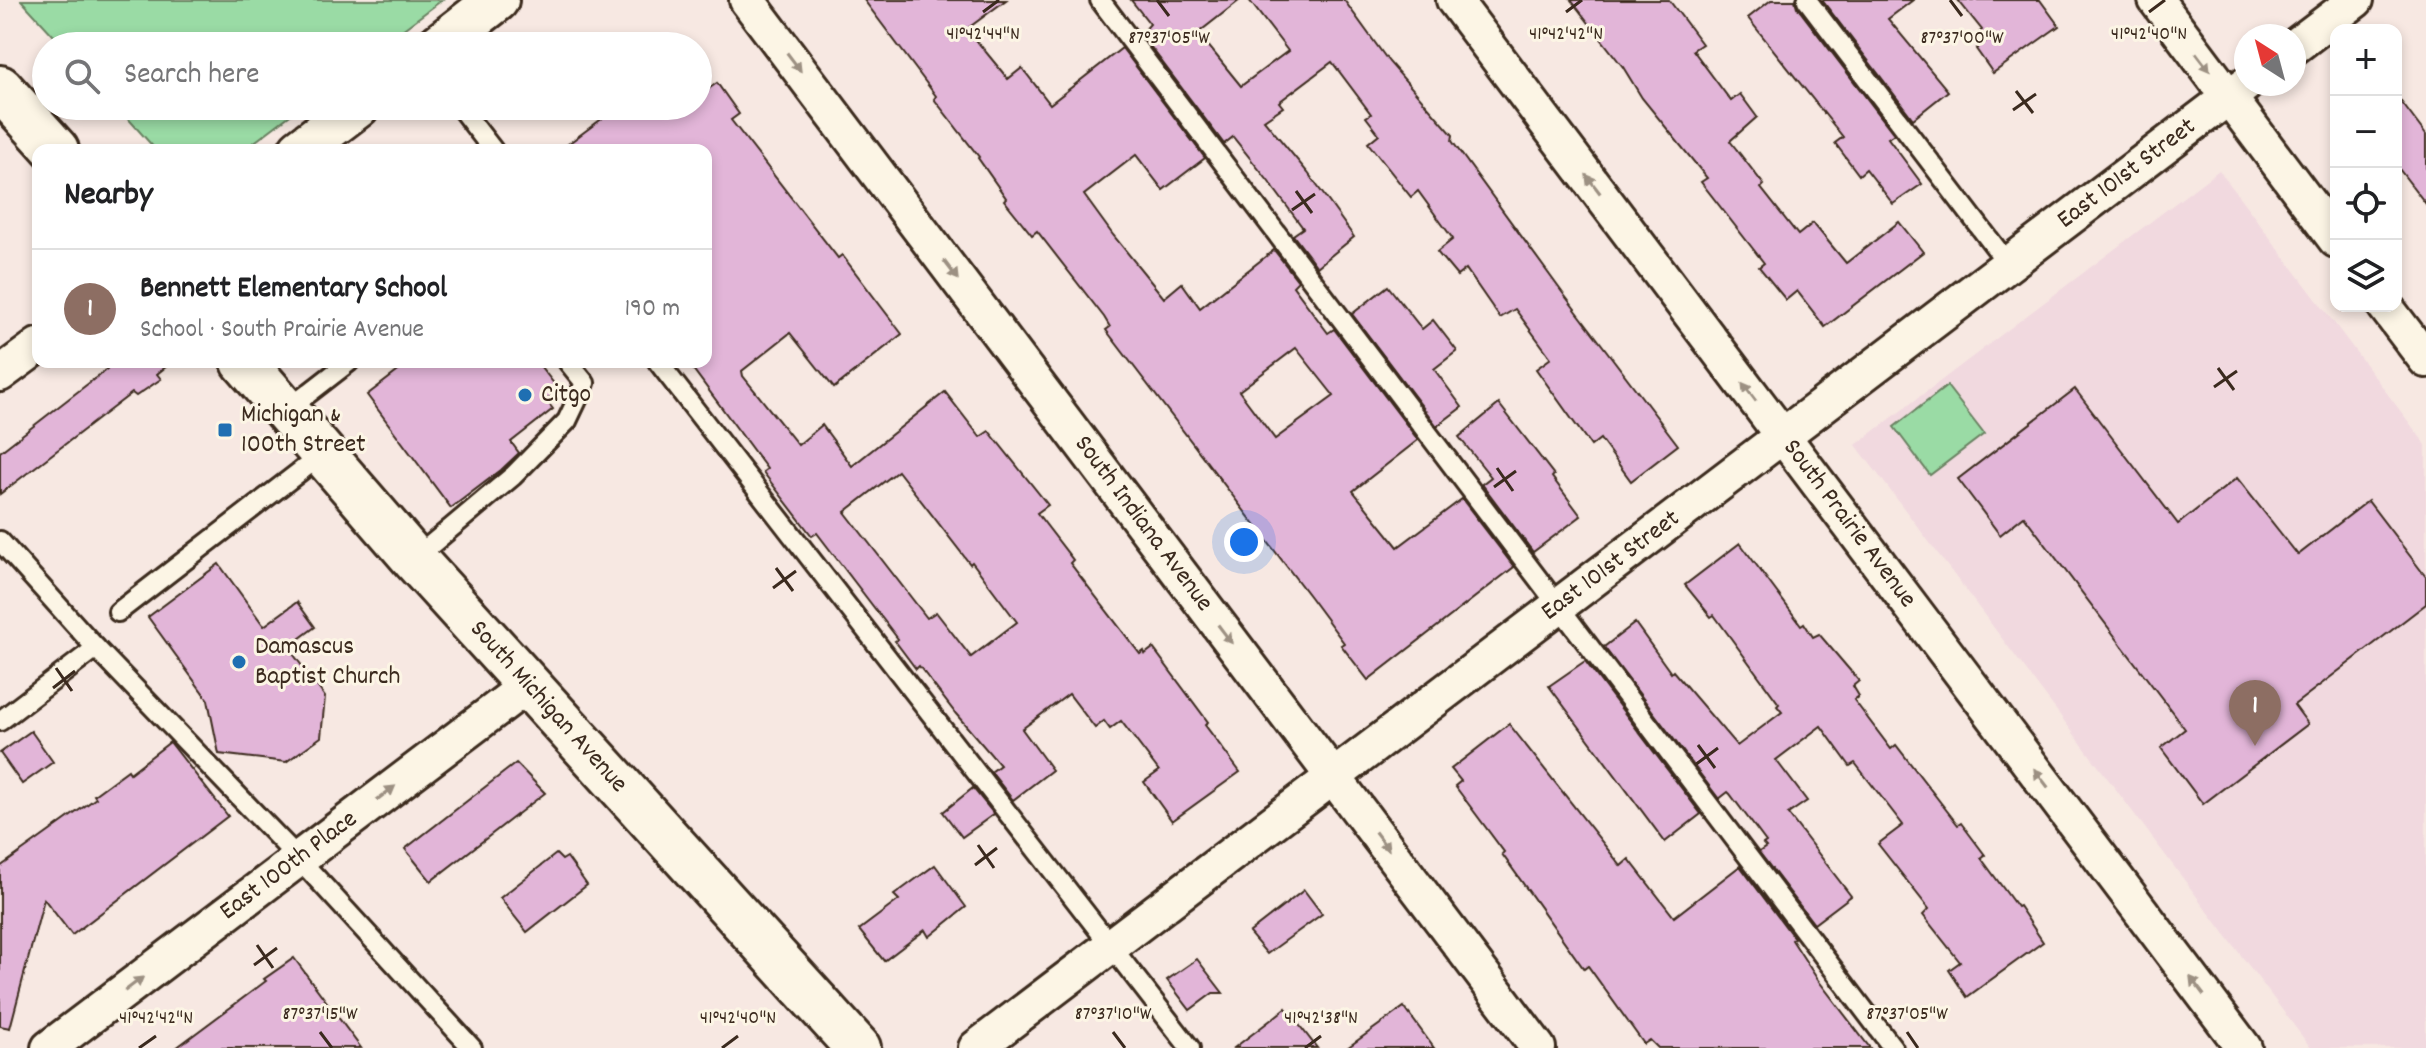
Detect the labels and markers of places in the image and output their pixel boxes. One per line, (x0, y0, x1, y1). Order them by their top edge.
place label: Citgo (541, 377, 591, 414)
marker: Citgo (516, 386, 534, 404)
place label: Michigan & 100th Street (241, 397, 366, 464)
marker: Michigan & 100th Street (216, 421, 234, 439)
place label: Damascus Baptist Church (255, 629, 400, 696)
marker: Damascus Baptist Church (230, 653, 248, 671)
pin: 1 (2229, 680, 2281, 746)

